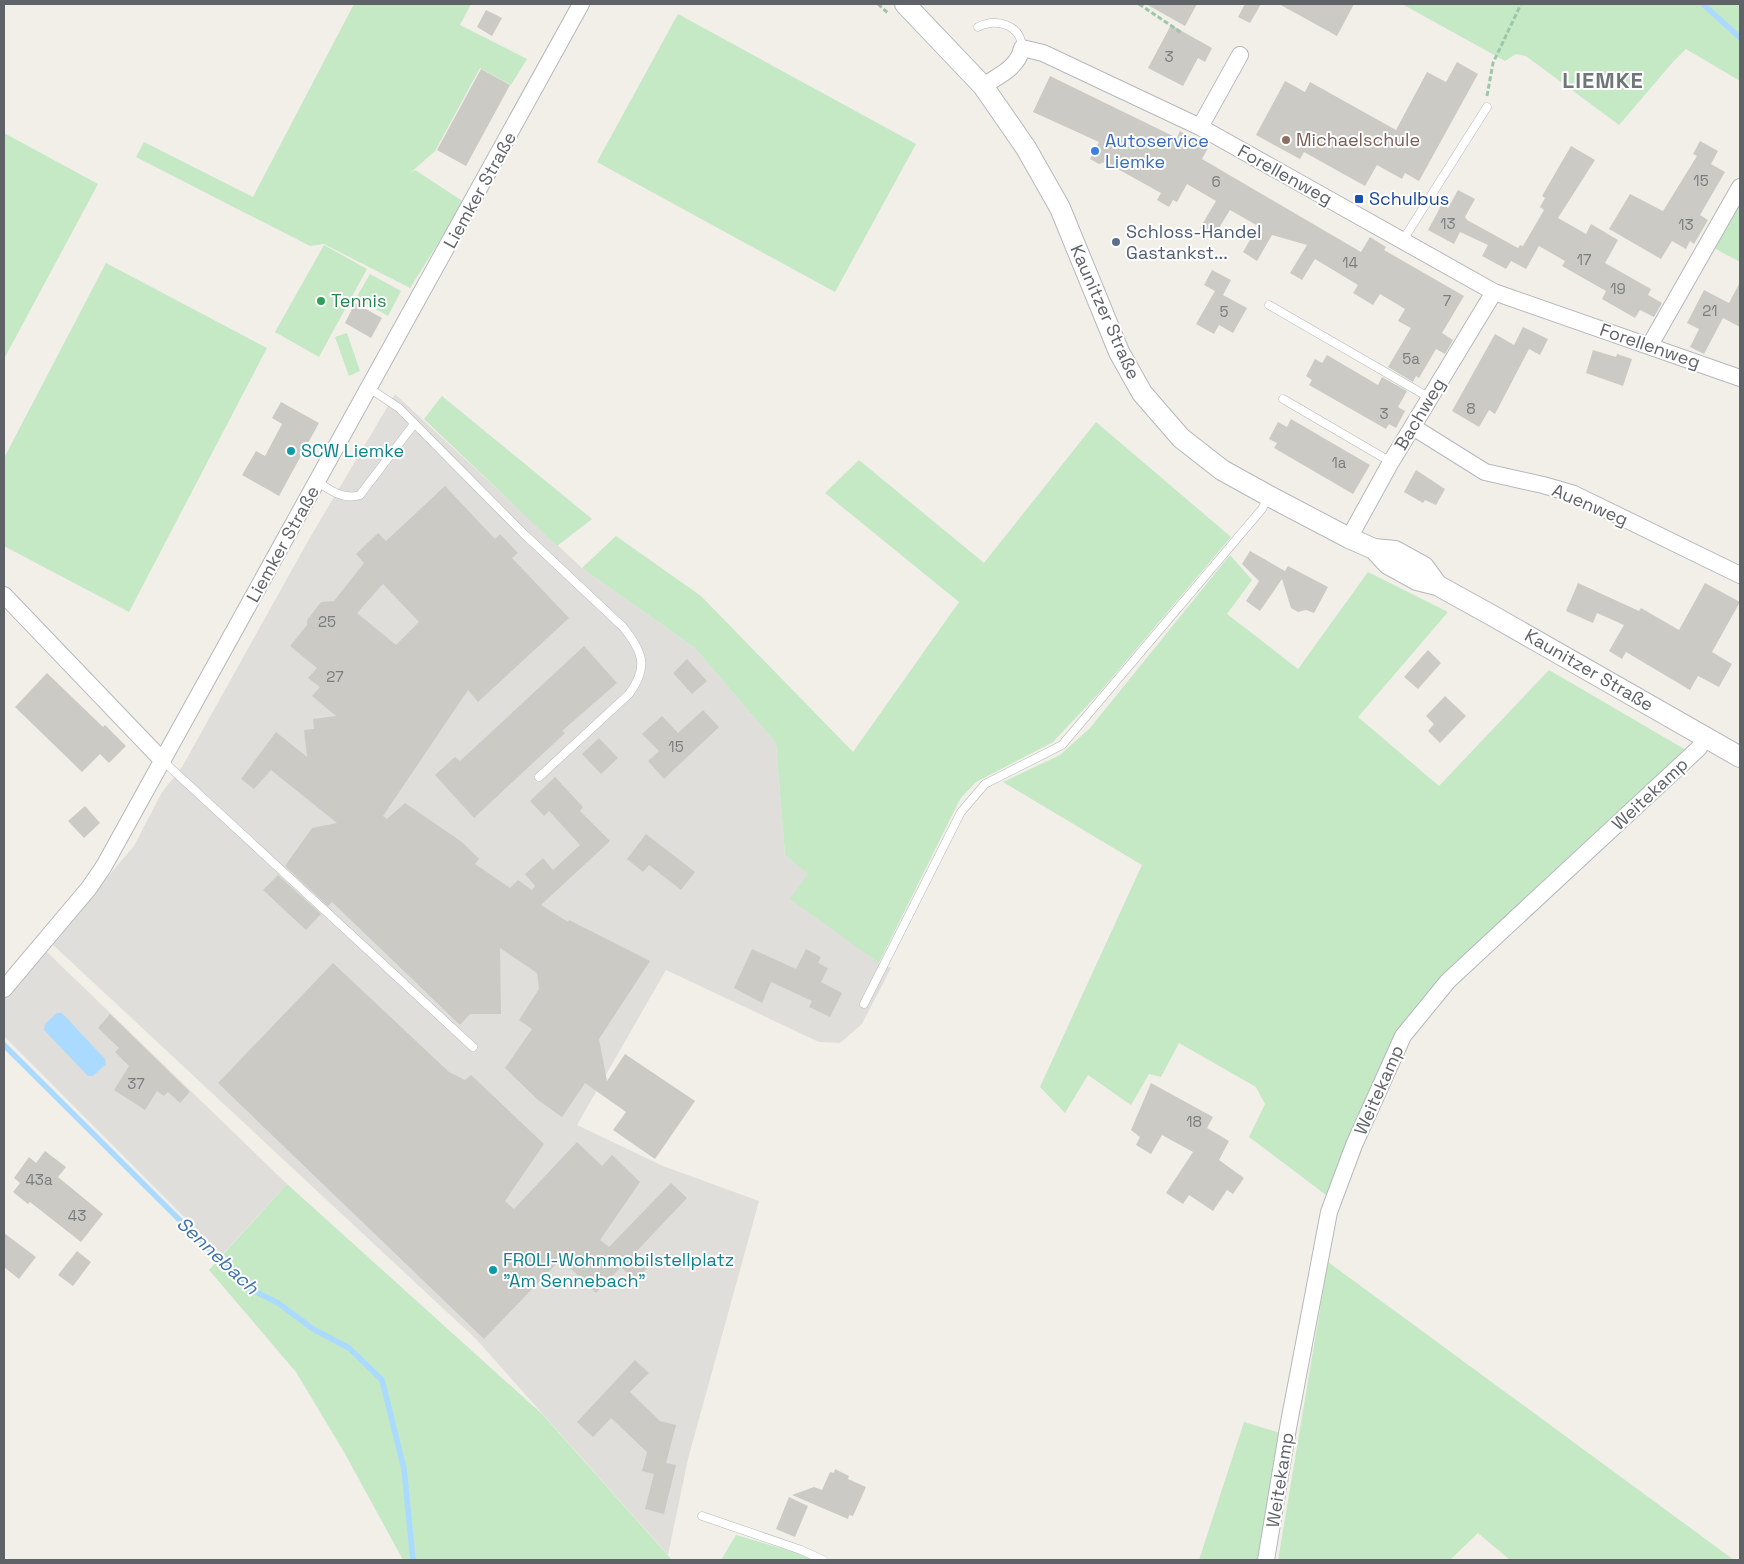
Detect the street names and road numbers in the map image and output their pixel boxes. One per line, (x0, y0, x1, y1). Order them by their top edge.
street label: Liemker Straße (438, 127, 521, 252)
street label: Forellenweg (1234, 139, 1337, 210)
street label: Kaunitzer Straße (1065, 241, 1145, 383)
street label: Forellenweg (1597, 318, 1703, 373)
street label: Bachweg (1389, 373, 1450, 454)
street label: Auenweg (1549, 478, 1632, 531)
street label: Liemker Straße (241, 481, 324, 606)
street label: Kaunitzer Straße (1521, 623, 1658, 716)
street label: Weitekamp (1607, 752, 1693, 835)
street label: Weitekamp (1348, 1041, 1409, 1138)
street label: Weitekamp (1261, 1431, 1298, 1529)

